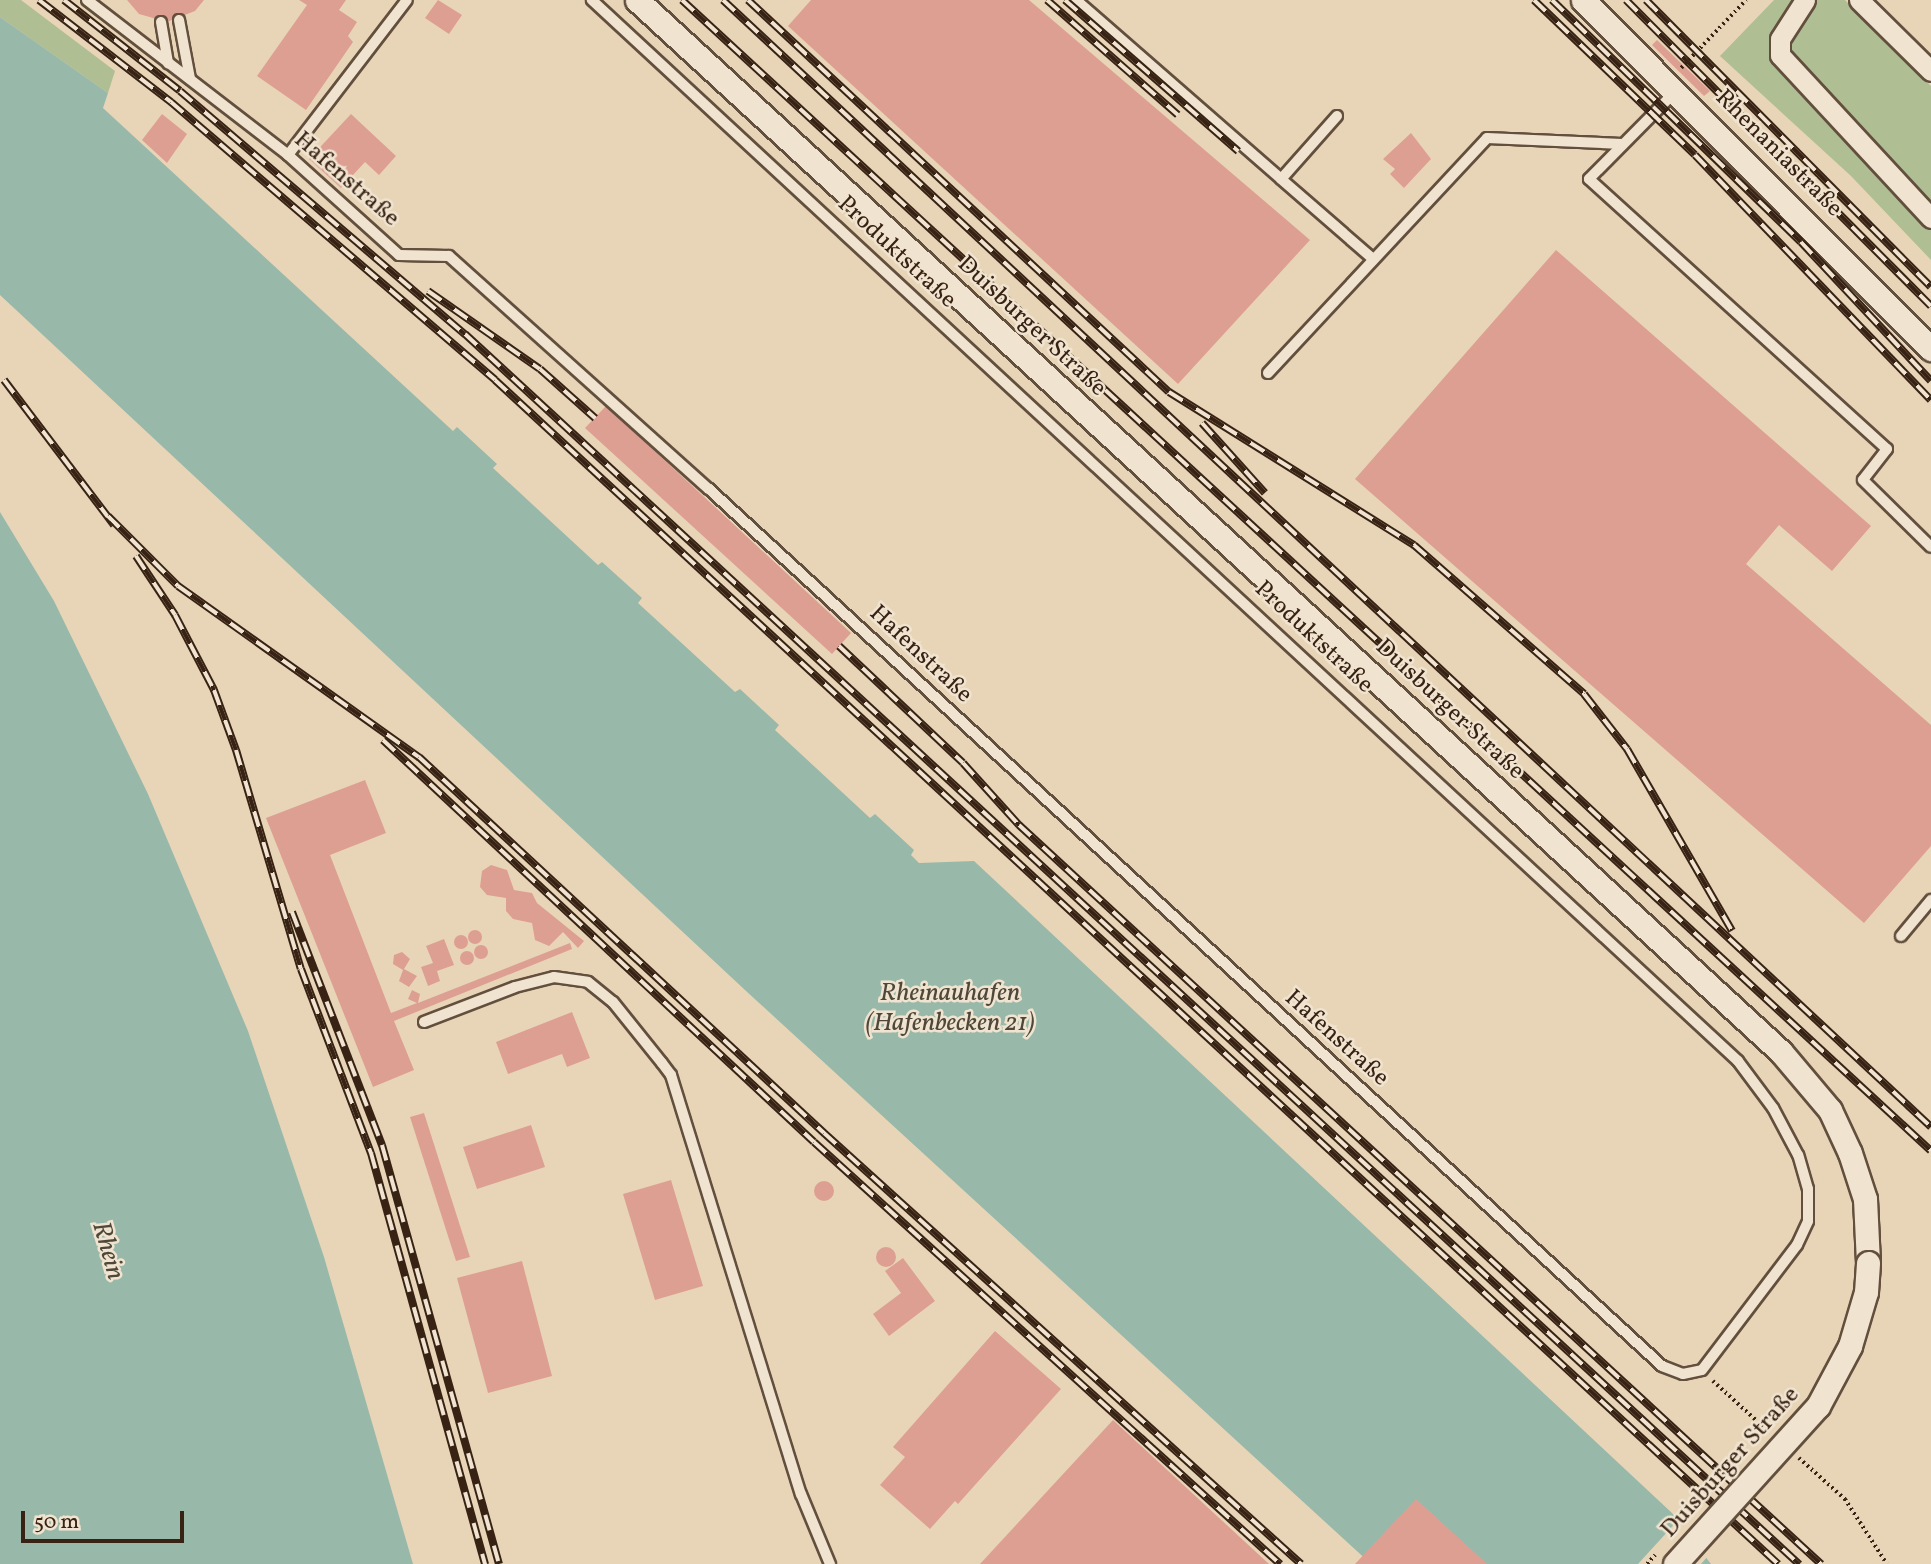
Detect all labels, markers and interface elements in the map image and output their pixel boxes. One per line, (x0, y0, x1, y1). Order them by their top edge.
street label: Rhenaniastraße (1708, 84, 1848, 224)
street label: Hafenstraße (287, 126, 405, 234)
street label: Produktstraße (831, 191, 961, 315)
street label: Duisburger Straße (951, 251, 1111, 403)
street label: Produktstraße (1248, 576, 1378, 700)
street label: Hafenstraße (863, 600, 977, 710)
street label: Duisburger Straße (1369, 634, 1529, 786)
water label: Rheinauhafen (Hafenbecken 21) (865, 978, 1035, 1040)
street label: Hafenstraße (1278, 985, 1394, 1093)
water label: Rhein (84, 1218, 130, 1284)
street label: Duisburger Straße (1656, 1382, 1806, 1544)
scale bar (24, 1498, 187, 1542)
text: 50 m (34, 1508, 79, 1537)

